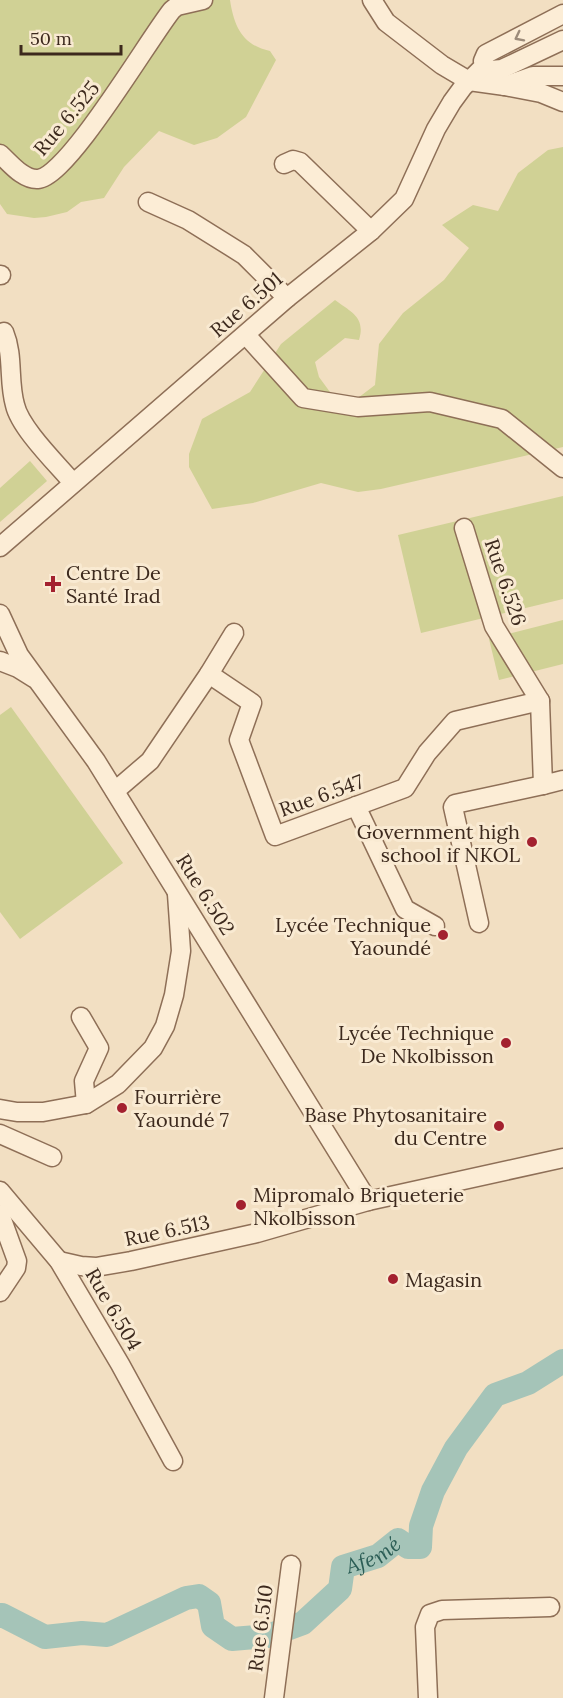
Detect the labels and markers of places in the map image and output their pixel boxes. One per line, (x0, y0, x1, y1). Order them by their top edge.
place label: Centre De Santé Irad (66, 560, 161, 608)
marker: Centre De Santé Irad (44, 575, 62, 593)
place label: Government high school if NKOL (357, 819, 520, 867)
marker: Government high school if NKOL (525, 835, 539, 849)
place label: Lycée Technique Yaoundé (275, 912, 431, 960)
marker: Lycée Technique Yaoundé (436, 928, 450, 942)
place label: Lycée Technique De Nkolbisson (338, 1020, 494, 1068)
marker: Lycée Technique De Nkolbisson (499, 1036, 513, 1050)
place label: Fourrière Yaoundé 7 (133, 1084, 229, 1132)
marker: Fourrière Yaoundé 7 (115, 1101, 129, 1115)
place label: Base Phytosanitaire du Centre (304, 1102, 487, 1150)
marker: Base Phytosanitaire du Centre (492, 1119, 506, 1133)
place label: Mipromalo Briqueterie Nkolbisson (253, 1182, 464, 1230)
marker: Mipromalo Briqueterie Nkolbisson (234, 1198, 248, 1212)
place label: Magasin (405, 1267, 482, 1292)
marker: Magasin (386, 1272, 400, 1286)

